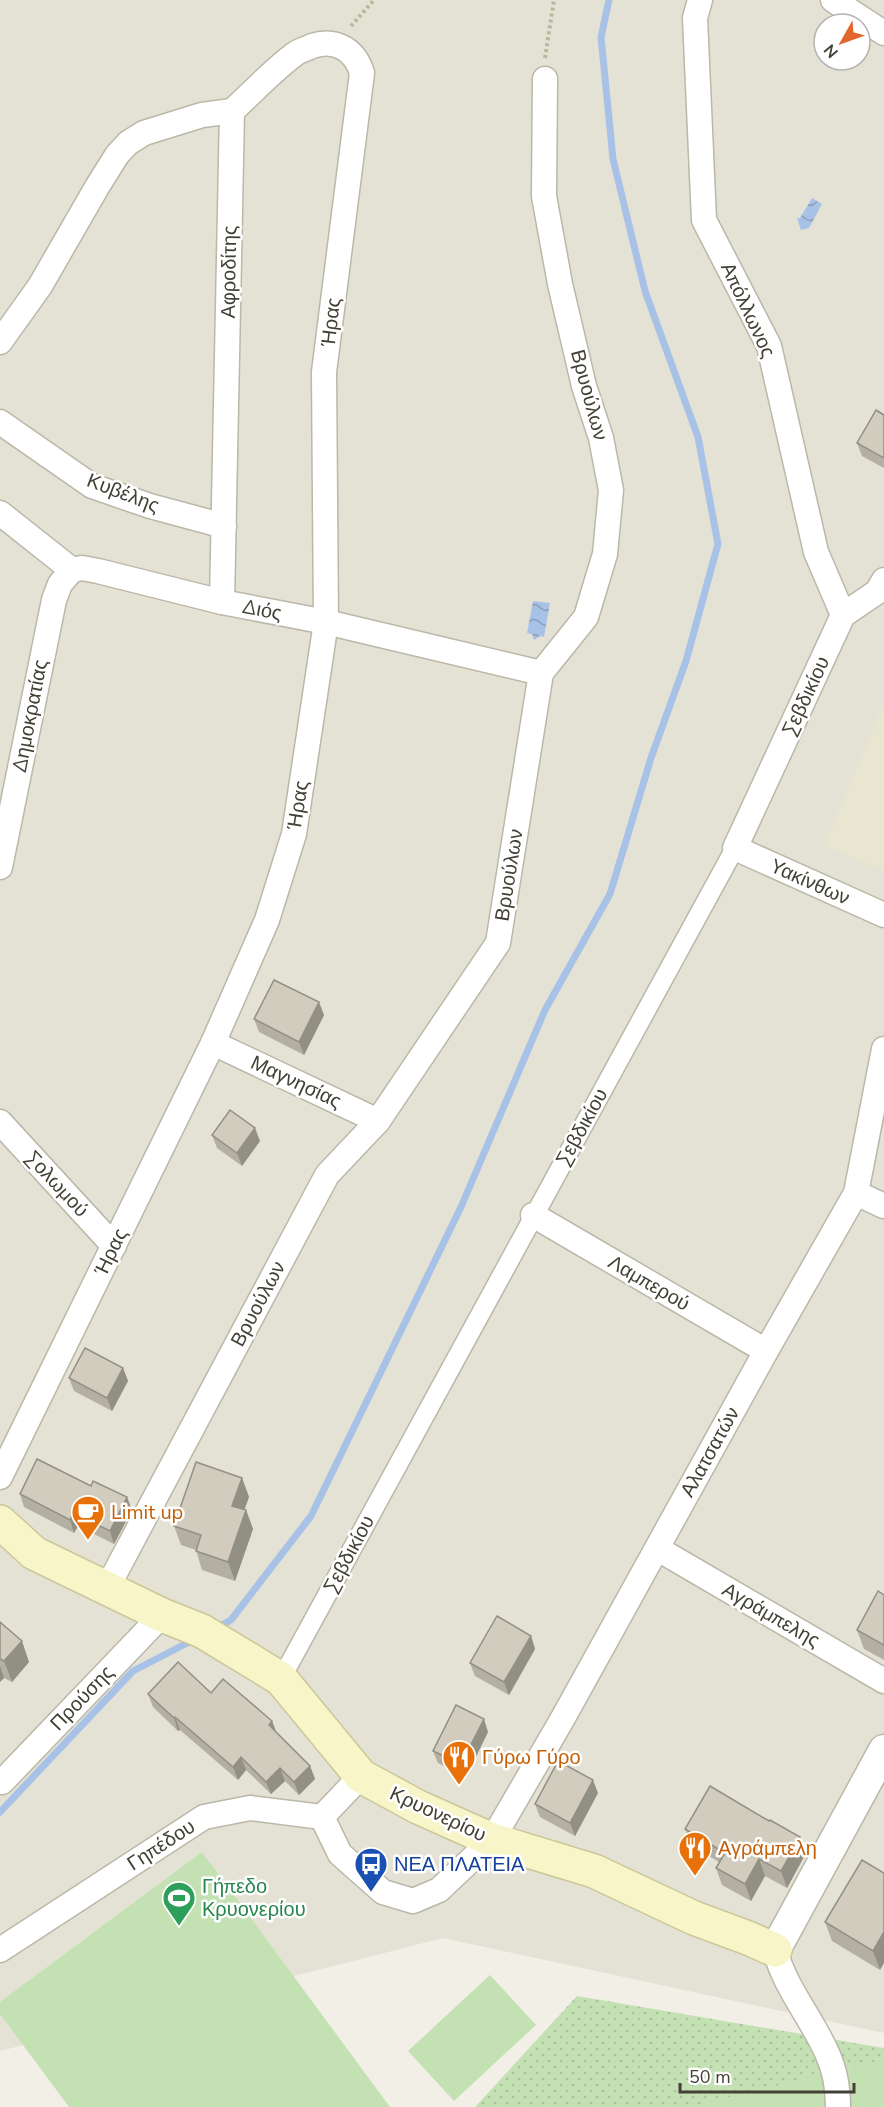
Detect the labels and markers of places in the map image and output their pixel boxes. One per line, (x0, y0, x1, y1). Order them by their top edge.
cafe icon: Limit up (70, 1494, 106, 1541)
place label: Limit up (111, 1499, 183, 1526)
restaurant icon: Γύρω Γύρο (441, 1739, 477, 1786)
place label: Γύρω Γύρο (482, 1744, 581, 1771)
restaurant icon: Αγράμπελη (677, 1830, 713, 1877)
place label: Αγράμπελη (718, 1835, 817, 1862)
bus stop icon: ΝΕΑ ΠΛΑΤΕΙΑ (353, 1846, 389, 1893)
place label: ΝΕΑ ΠΛΑΤΕΙΑ (394, 1851, 525, 1878)
place label: Γήπεδο Κρυονερίου (202, 1873, 306, 1923)
sports icon: Γήπεδο Κρυονερίου (161, 1880, 197, 1927)

